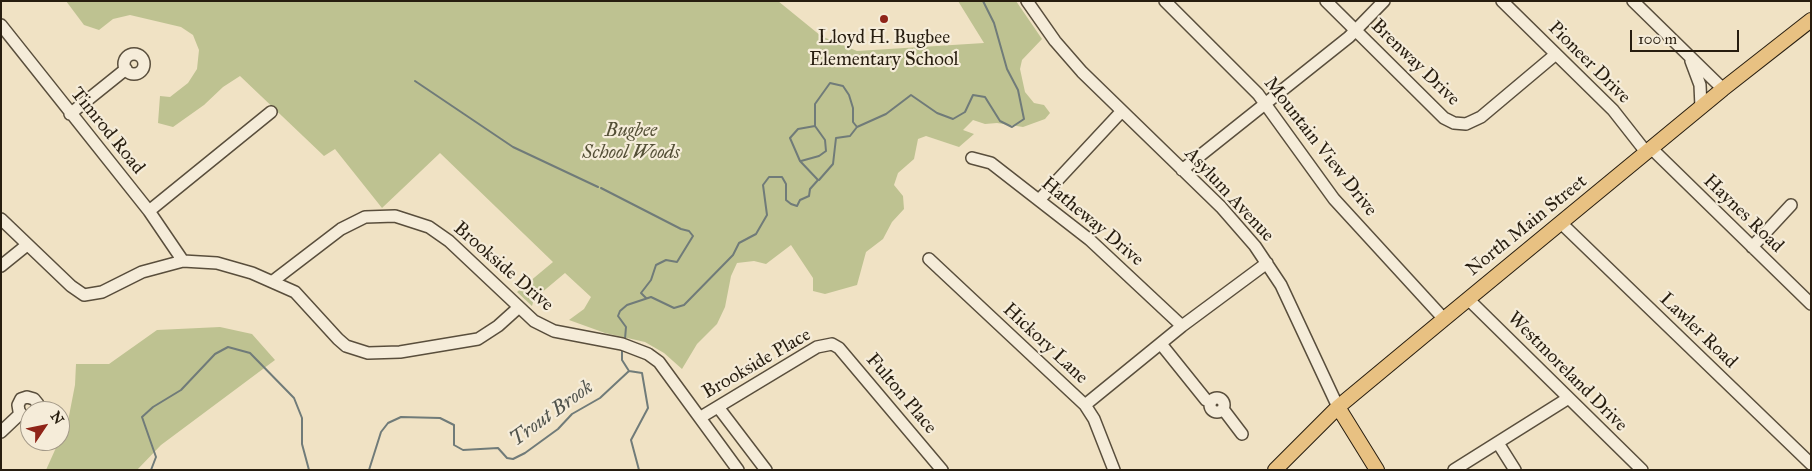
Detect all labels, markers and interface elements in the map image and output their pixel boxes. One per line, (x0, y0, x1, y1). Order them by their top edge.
marker: Lloyd H. Bugbee Elementary School (878, 13, 890, 25)
street label: Brenway Drive (1366, 15, 1464, 111)
street label: Pioneer Drive (1543, 17, 1635, 109)
scale bar (1632, 20, 1741, 52)
place label: Lloyd H. Bugbee Elementary School (809, 27, 959, 71)
text: 100 m (1638, 30, 1677, 48)
street label: Mountain View Drive (1259, 73, 1381, 221)
street label: Timrod Road (65, 83, 149, 179)
park label: Bugbee School Woods (582, 120, 680, 164)
street label: Asylum Avenue (1179, 143, 1279, 247)
street label: North Main Street (1462, 170, 1592, 282)
street label: Haynes Road (1698, 170, 1788, 258)
street label: Hatheway Drive (1036, 173, 1148, 271)
street label: Brookside Drive (448, 217, 558, 317)
street label: Lawler Road (1654, 288, 1742, 374)
street label: Hickory Lane (998, 299, 1092, 389)
street label: Westmoreland Drive (1502, 307, 1632, 437)
street label: Brookside Place (699, 324, 815, 404)
street label: Fulton Place (861, 349, 941, 439)
water label: Trout Brook (506, 376, 598, 452)
north arrow (20, 401, 70, 451)
text: N (47, 408, 67, 428)

